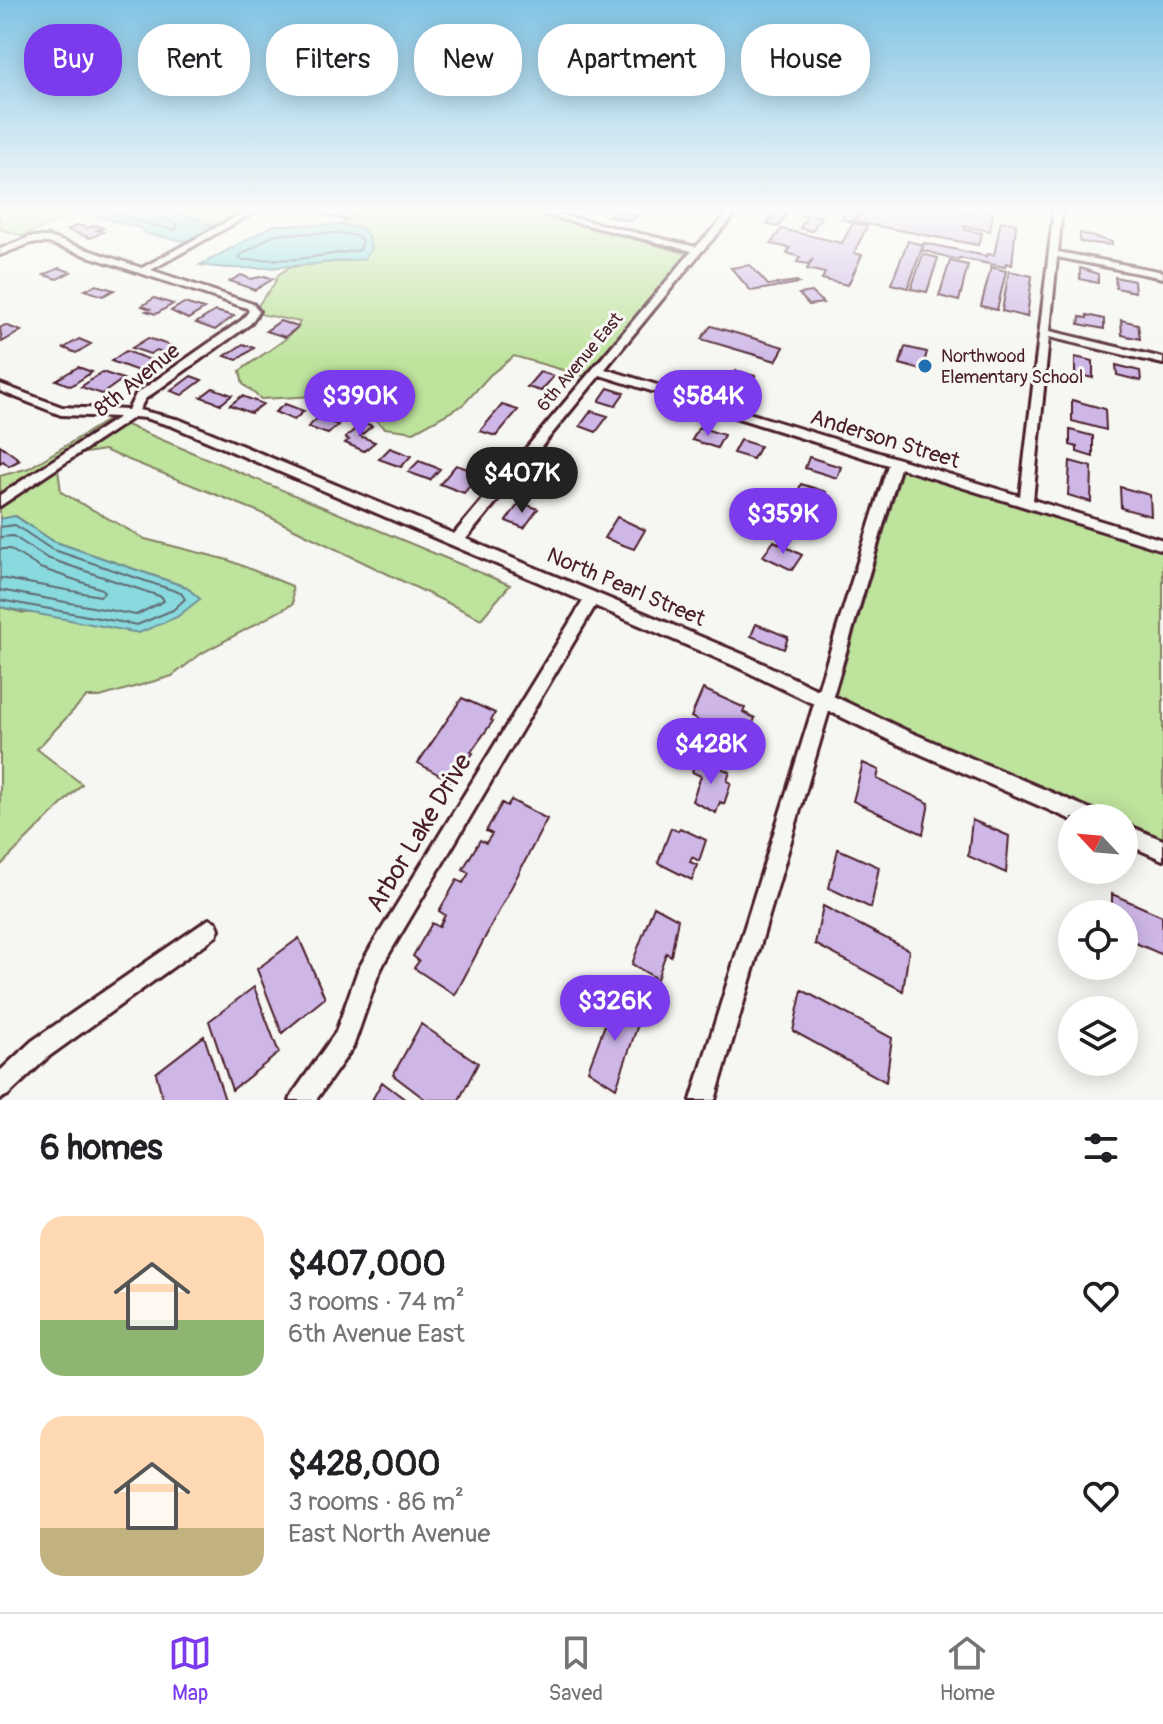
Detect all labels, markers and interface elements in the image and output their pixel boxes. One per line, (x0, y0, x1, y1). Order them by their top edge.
chip: Buy (24, 24, 122, 96)
chip: Rent (138, 24, 250, 96)
chip: Filters (266, 24, 398, 96)
chip: New (414, 24, 522, 96)
chip: Apartment (538, 24, 725, 96)
chip: House (741, 24, 870, 96)
street label: 6th Avenue East (532, 307, 629, 416)
street label: 8th Avenue (88, 337, 186, 423)
place label: Northwood Elementary School (941, 345, 1083, 389)
marker: Northwood Elementary School (916, 357, 934, 375)
pin: $390K (304, 370, 416, 438)
pin: $584K (652, 370, 764, 438)
text: $390K (322, 380, 398, 412)
text: $584K (672, 380, 744, 412)
street label: Anderson Street (807, 403, 963, 475)
pin: $407K (466, 447, 578, 515)
text: $407K (484, 457, 560, 489)
pin: $359K (727, 488, 839, 556)
text: $359K (747, 498, 819, 530)
street label: North Pearl Street (543, 541, 709, 633)
pin: $428K (655, 718, 767, 786)
text: $428K (675, 728, 747, 760)
street label: Arbor Lake Drive (359, 748, 479, 918)
north arrow (1058, 804, 1138, 884)
map controls (1058, 804, 1138, 1076)
button: locate (1058, 900, 1138, 980)
pin: $326K (559, 975, 671, 1043)
text: $326K (578, 985, 652, 1017)
button: layers (1058, 996, 1138, 1076)
icon: filters (1079, 1126, 1123, 1170)
text: 6 homes (40, 1127, 163, 1170)
text: $407,000 (288, 1243, 446, 1286)
icon: home (104, 1248, 200, 1344)
icon: heart (1079, 1274, 1123, 1318)
text: 3 rooms · 74 m² (288, 1286, 465, 1318)
text: 6th Avenue East (288, 1318, 465, 1350)
text: $428,000 (288, 1443, 441, 1486)
icon: home (104, 1448, 200, 1544)
icon: heart (1079, 1474, 1123, 1518)
text: 3 rooms · 86 m² (288, 1486, 464, 1518)
text: East North Avenue (288, 1518, 490, 1550)
tab: Map (168, 1631, 212, 1707)
tab: Saved (548, 1631, 603, 1707)
tab: Home (939, 1631, 995, 1707)

